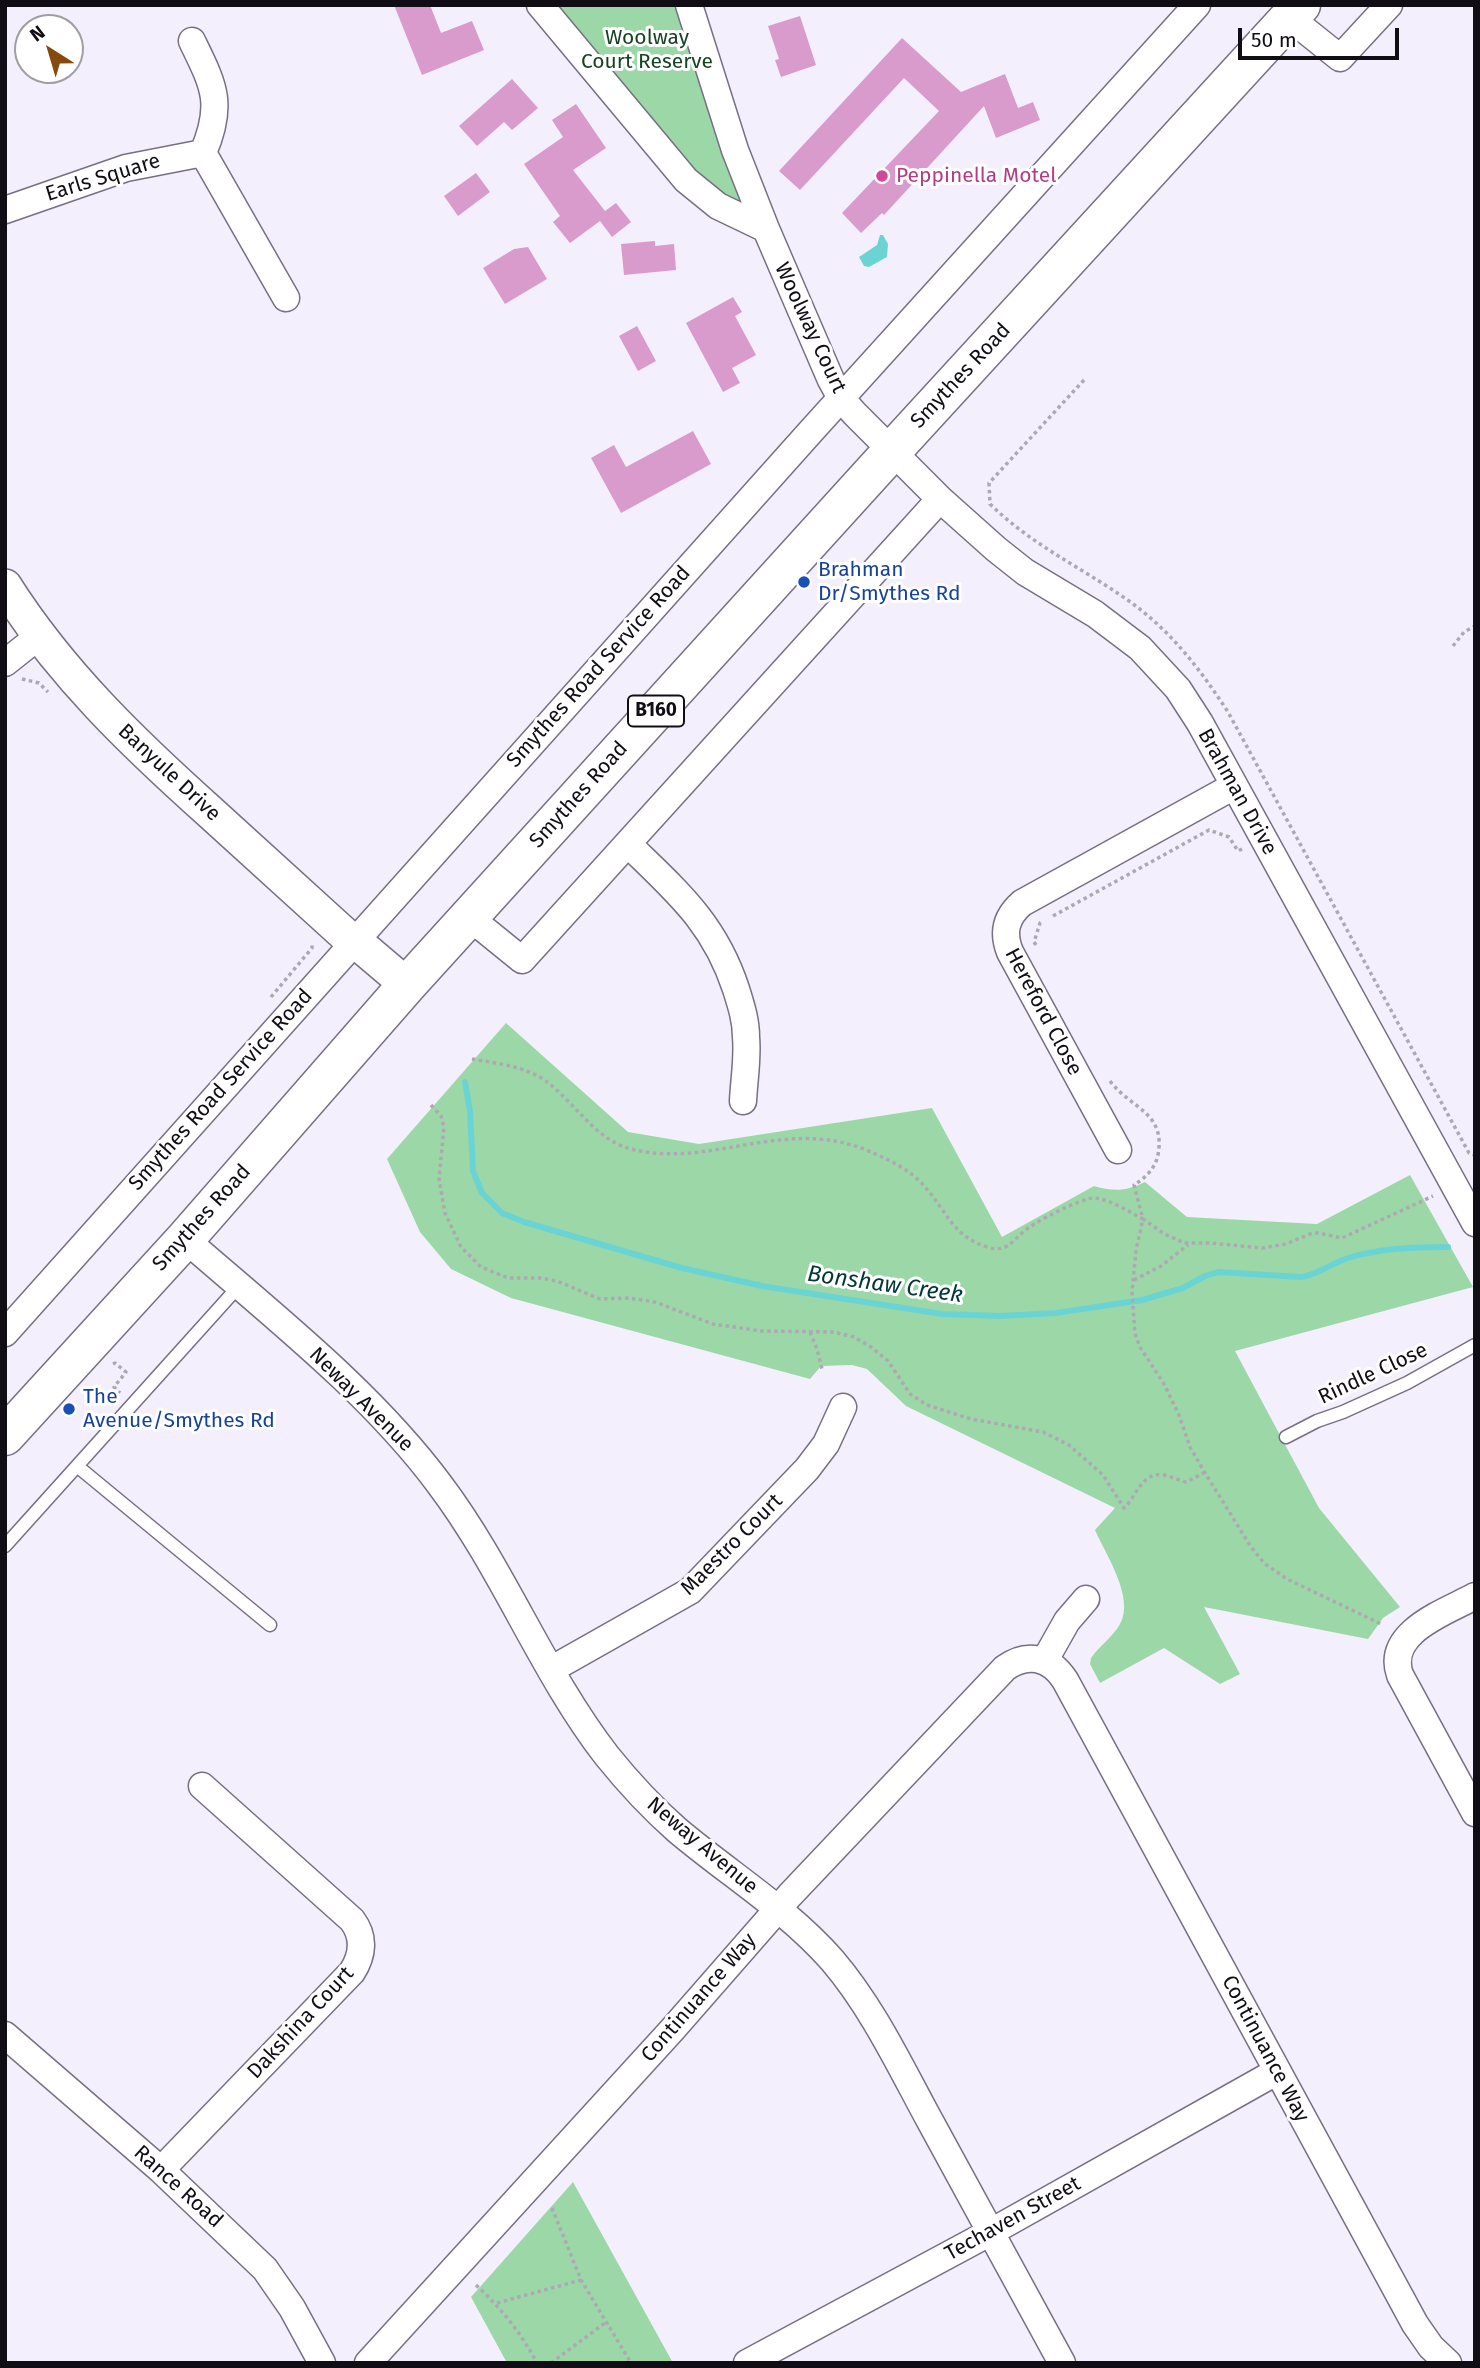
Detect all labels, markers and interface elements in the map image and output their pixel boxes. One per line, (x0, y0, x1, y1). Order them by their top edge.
north arrow (14, 14, 84, 84)
scale bar (1242, 14, 1403, 58)
text: N (25, 20, 49, 46)
park label: Woolway Court Reserve (581, 25, 713, 75)
text: 50 m (1251, 27, 1297, 53)
street label: Earls Square (43, 149, 163, 207)
place label: Peppinella Motel (896, 163, 1056, 189)
marker: Peppinella Motel (874, 168, 890, 184)
street label: Woolway Court (769, 259, 851, 397)
street label: Smythes Road (906, 318, 1016, 434)
place label: Brahman Dr/Smythes Rd (818, 557, 961, 607)
street label: Smythes Road Service Road (502, 561, 696, 773)
marker: Brahman Dr/Smythes Rd (796, 574, 812, 590)
road number: B160 (628, 696, 684, 726)
street label: Banyule Drive (112, 719, 226, 827)
street label: Brahman Drive (1192, 724, 1282, 860)
street label: Smythes Road (525, 736, 633, 854)
street label: Hereford Close (999, 944, 1087, 1080)
street label: Smythes Road Service Road (124, 984, 318, 1196)
street label: Smythes Road (148, 1159, 256, 1277)
water label: Bonshaw Creek (806, 1260, 964, 1310)
street label: Rindle Close (1314, 1338, 1432, 1410)
street label: Neway Avenue (304, 1343, 418, 1457)
place label: The Avenue/Smythes Rd (83, 1384, 275, 1434)
marker: The Avenue/Smythes Rd (61, 1401, 77, 1417)
street label: Maestro Court (676, 1489, 788, 1601)
street label: Neway Avenue (641, 1792, 763, 1900)
street label: Continuance Way (636, 1928, 762, 2068)
street label: Dakshina Court (243, 1962, 359, 2084)
street label: Continuance Way (1216, 1971, 1314, 2127)
street label: Rance Road (128, 2140, 228, 2234)
street label: Techaven Street (941, 2171, 1085, 2267)

